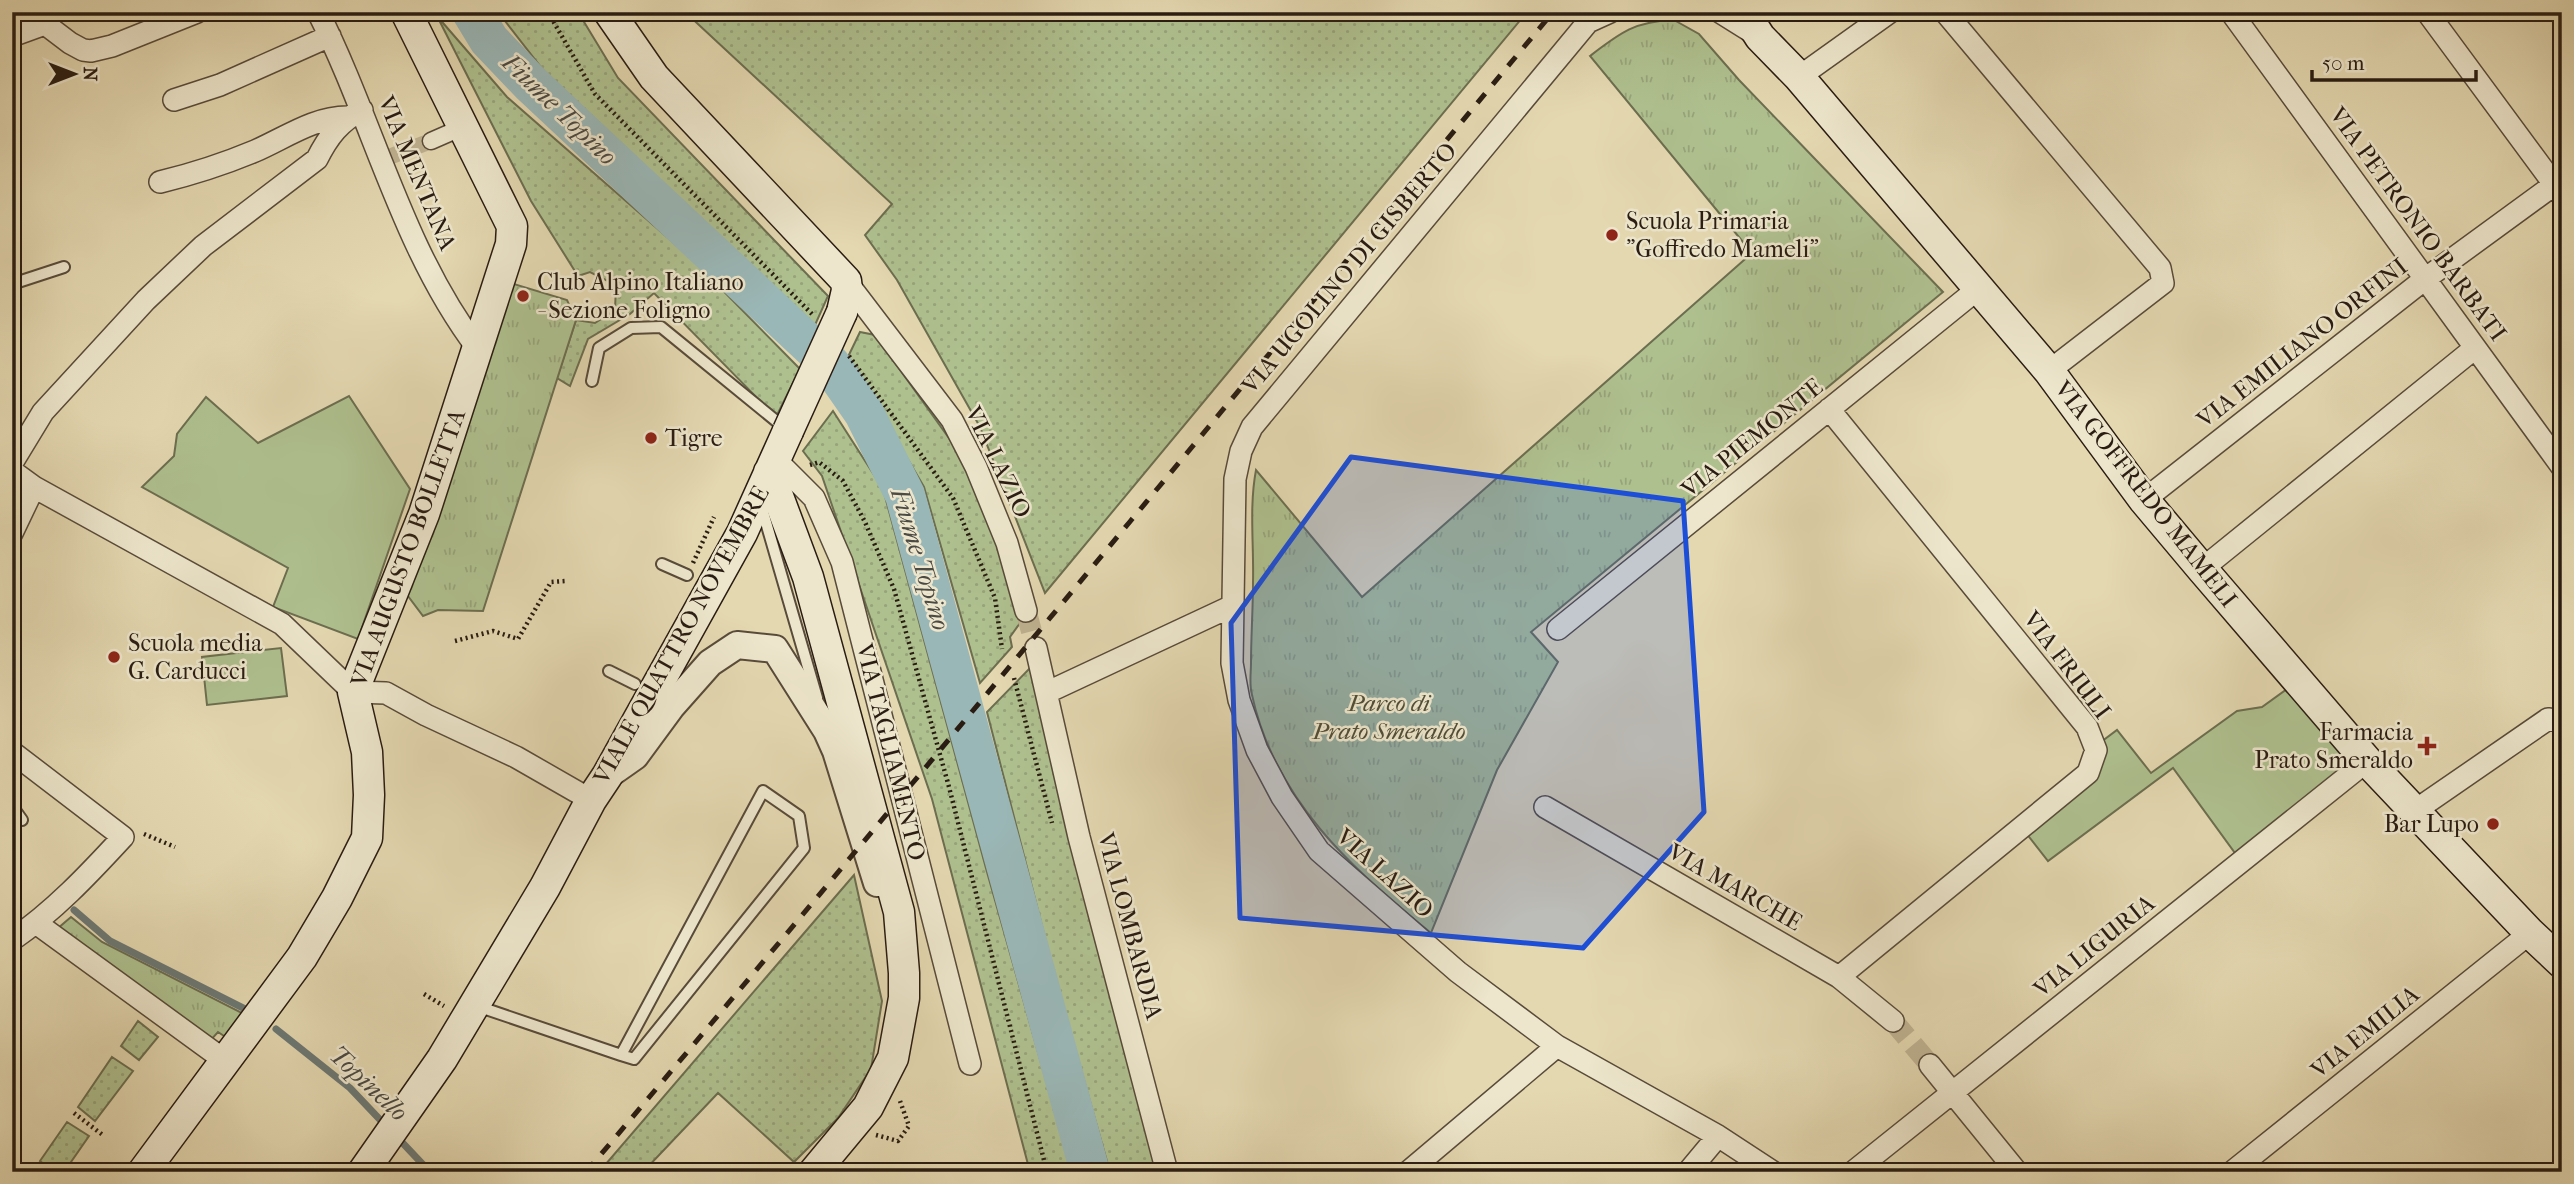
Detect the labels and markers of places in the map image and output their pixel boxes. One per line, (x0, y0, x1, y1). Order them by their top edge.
place label: Scuola Primaria "Goffredo Mameli" (1626, 207, 1819, 263)
marker: Scuola Primaria "Goffredo Mameli" (1604, 227, 1620, 243)
place label: Club Alpino Italiano - Sezione Foligno (537, 268, 744, 324)
marker: Club Alpino Italiano - Sezione Foligno (515, 288, 531, 304)
place label: Tigre (665, 424, 723, 452)
marker: Tigre (643, 430, 659, 446)
place label: Scuola media G. Carducci (128, 629, 263, 685)
marker: Scuola media G. Carducci (106, 649, 122, 665)
place label: Farmacia Prato Smeraldo (2254, 718, 2414, 774)
marker: Farmacia Prato Smeraldo (2419, 738, 2435, 754)
place label: Bar Lupo (2384, 810, 2479, 838)
marker: Bar Lupo (2485, 816, 2501, 832)

